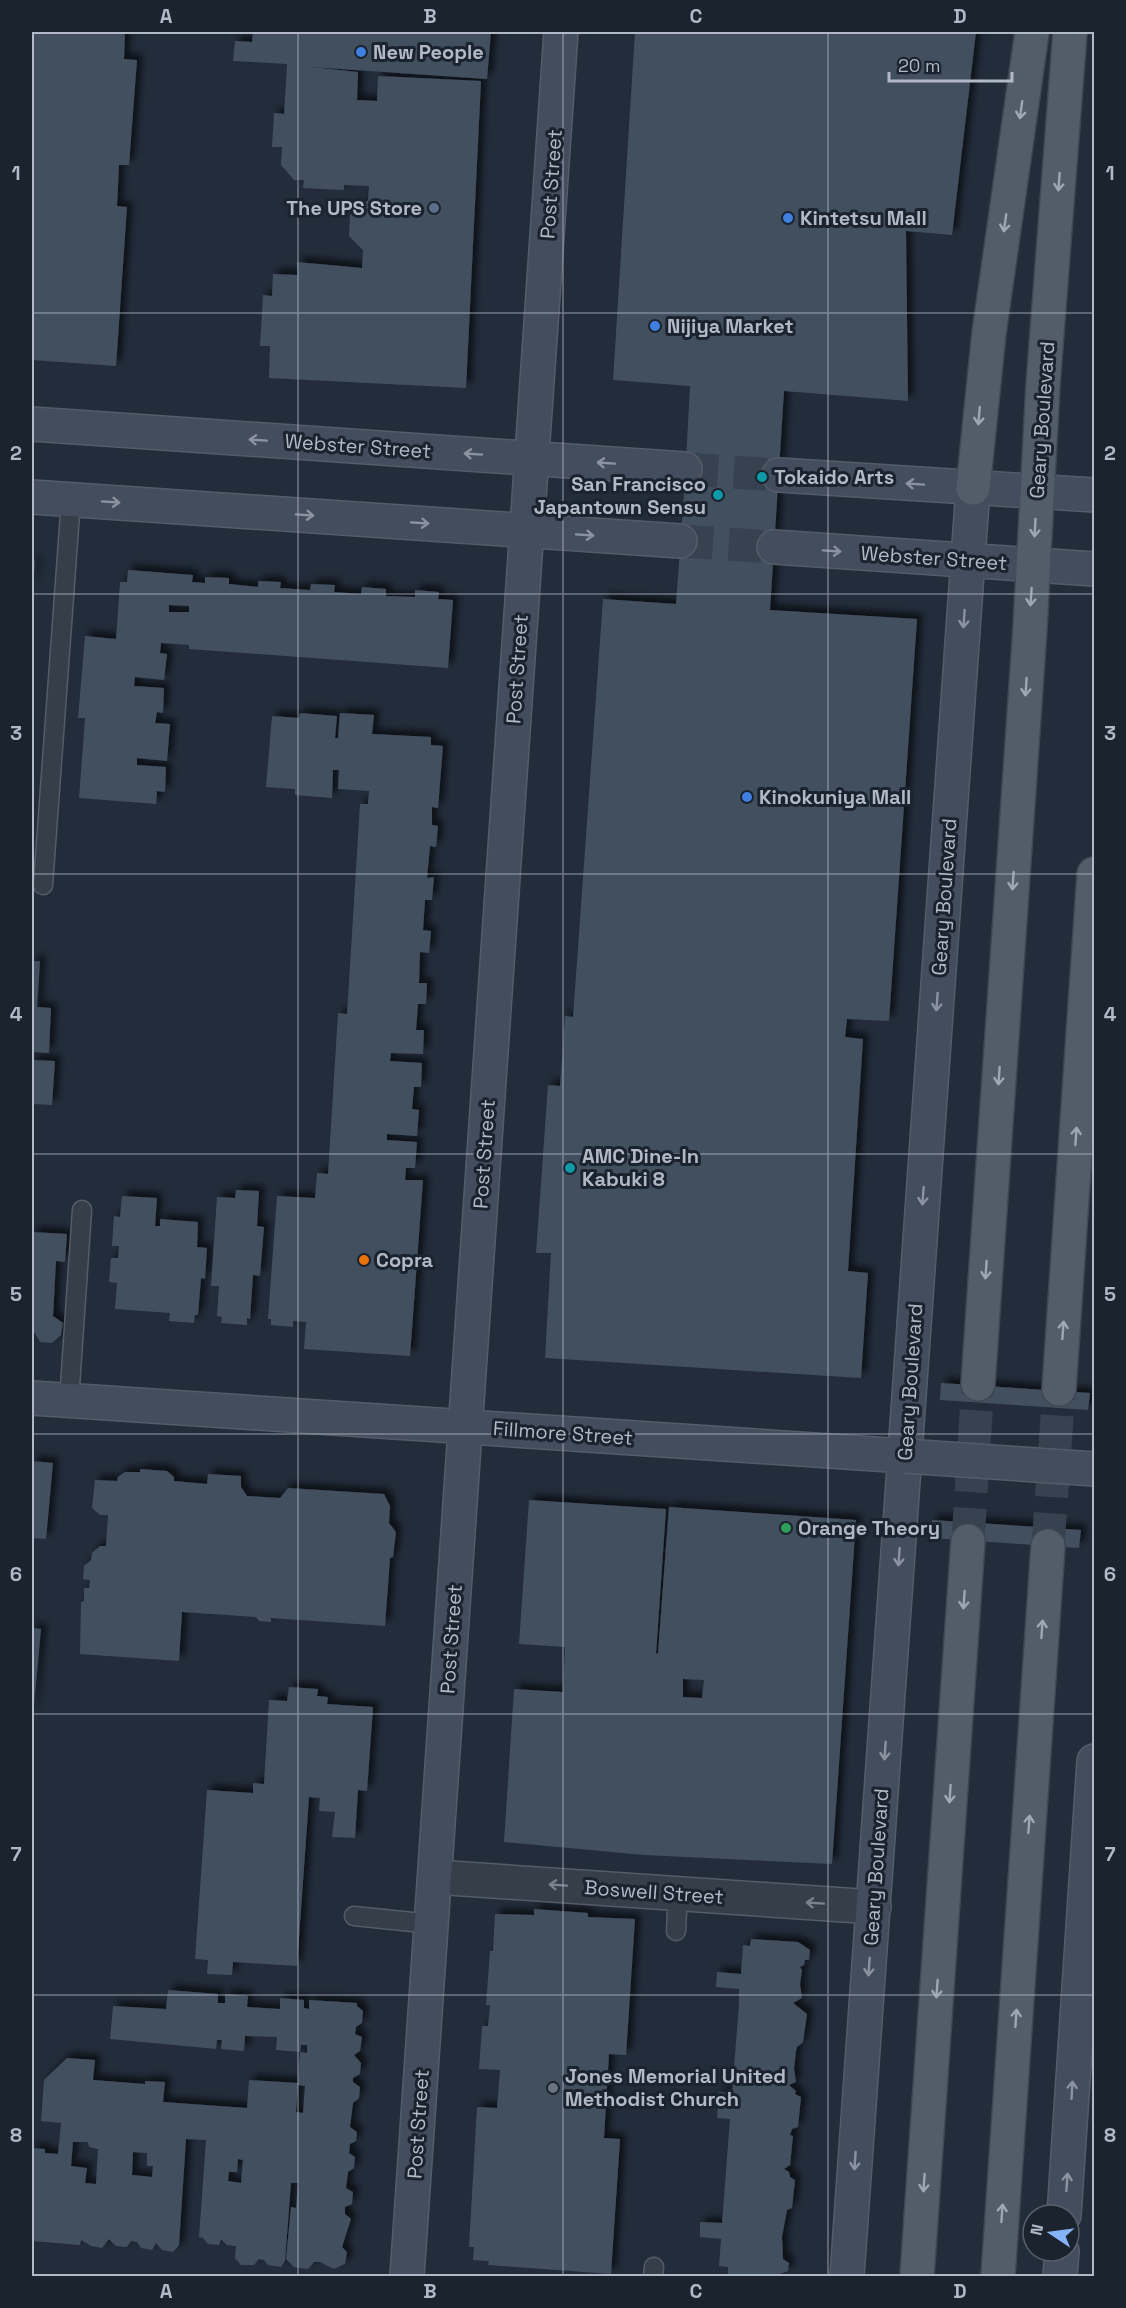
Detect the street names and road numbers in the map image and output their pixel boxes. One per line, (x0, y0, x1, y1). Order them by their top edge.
street label: Post Street (534, 128, 568, 240)
street label: Geary Boulevard (1024, 340, 1060, 500)
street label: Webster Street (284, 428, 432, 464)
street label: Webster Street (860, 540, 1008, 576)
street label: Post Street (500, 613, 534, 725)
street label: Geary Boulevard (926, 817, 962, 977)
street label: Post Street (467, 1098, 501, 1210)
street label: Geary Boulevard (892, 1302, 928, 1462)
street label: Fillmore Street (492, 1415, 634, 1451)
street label: Post Street (434, 1583, 468, 1695)
street label: Geary Boulevard (858, 1787, 894, 1947)
street label: Boswell Street (583, 1874, 725, 1910)
street label: Post Street (401, 2068, 435, 2180)

